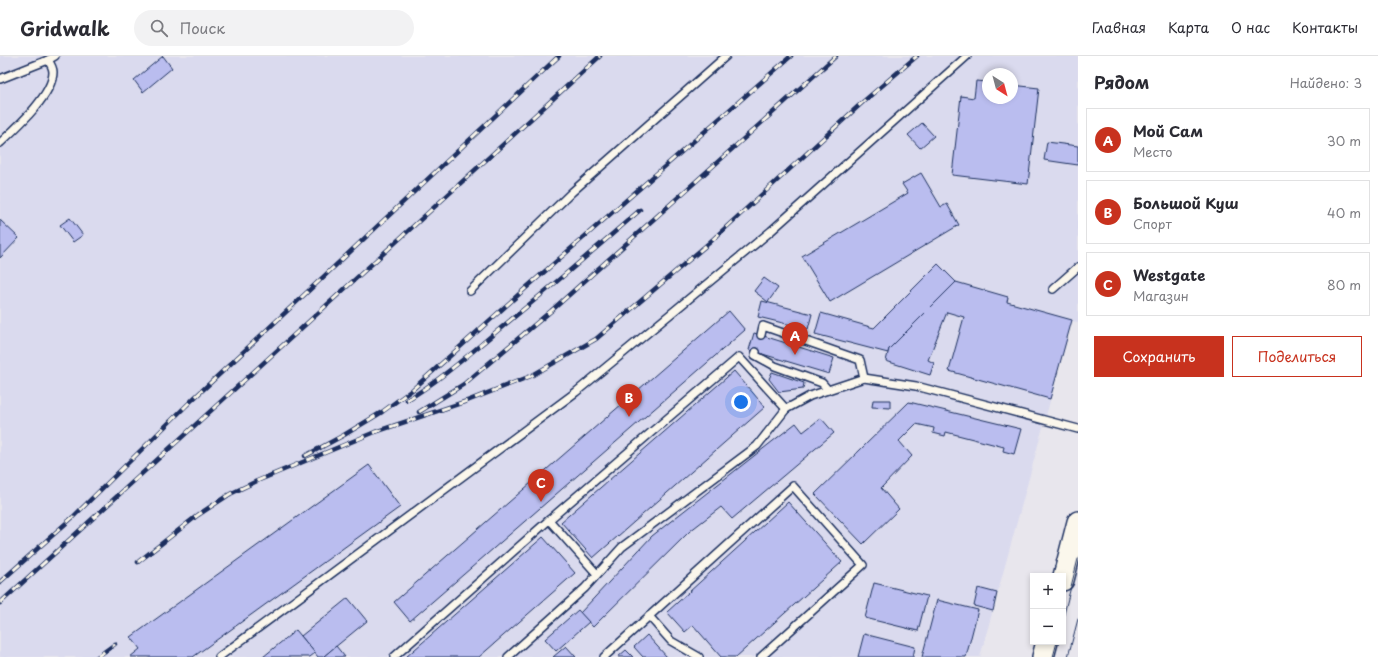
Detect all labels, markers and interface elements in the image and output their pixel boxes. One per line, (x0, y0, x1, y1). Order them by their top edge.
search box (134, 10, 414, 46)
text: Gridwalk (20, 14, 110, 42)
text: Поиск (180, 16, 225, 39)
icon: search (148, 17, 170, 39)
text: Главная (1092, 17, 1146, 38)
text: Карта (1168, 17, 1209, 38)
text: О нас (1231, 17, 1270, 38)
text: Контакты (1292, 17, 1358, 38)
north arrow (982, 68, 1018, 104)
text: Рядом (1094, 69, 1149, 95)
text: Найдено: 3 (1290, 73, 1362, 92)
text: Мой Сам (1133, 119, 1203, 142)
text: A (1103, 131, 1113, 150)
text: 30 m (1327, 131, 1361, 150)
text: Место (1133, 142, 1173, 161)
text: Большой Куш (1133, 191, 1239, 214)
text: B (1104, 203, 1112, 222)
text: 40 m (1327, 203, 1361, 222)
text: Спорт (1133, 214, 1172, 233)
text: Westgate (1133, 263, 1205, 286)
text: C (1103, 275, 1113, 294)
text: 80 m (1327, 275, 1361, 294)
text: Магазин (1133, 286, 1189, 305)
pin: A (782, 322, 808, 355)
button: Сохранить (1094, 336, 1224, 377)
button: Поделиться (1232, 336, 1362, 377)
pin: B (616, 384, 642, 417)
your location (731, 392, 751, 412)
pin: C (528, 469, 554, 502)
map controls (1030, 573, 1066, 645)
button: + (1030, 573, 1066, 609)
button: − (1030, 609, 1066, 645)

